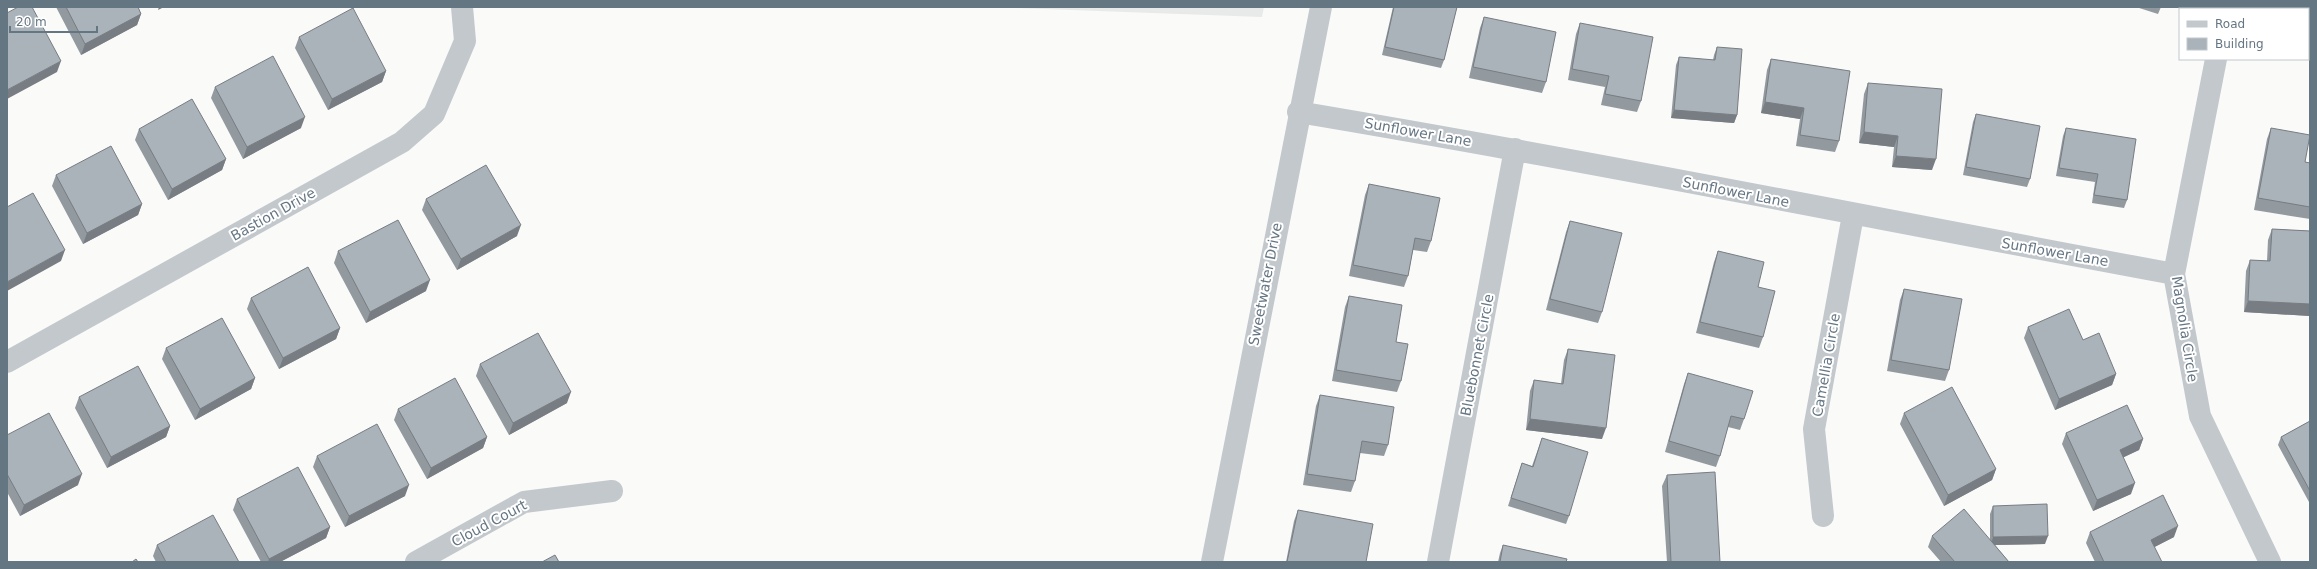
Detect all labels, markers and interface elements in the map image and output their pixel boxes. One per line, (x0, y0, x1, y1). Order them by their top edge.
scale bar (10, 8, 97, 34)
legend (2179, 8, 2309, 60)
text: 20 m (16, 15, 47, 29)
text: Road (2215, 17, 2245, 31)
text: Building (2215, 37, 2264, 51)
street label: Sunflower Lane (1363, 115, 1473, 149)
street label: Sunflower Lane (1681, 174, 1791, 210)
street label: Bastion Drive (228, 184, 318, 244)
street label: Sweetwater Drive (1245, 221, 1285, 347)
street label: Sunflower Lane (2000, 235, 2110, 269)
street label: Magnolia Circle (2169, 275, 2201, 383)
street label: Bluebonnet Circle (1457, 293, 1497, 417)
street label: Camellia Circle (1809, 312, 1843, 418)
street label: Cloud Court (449, 496, 530, 550)

